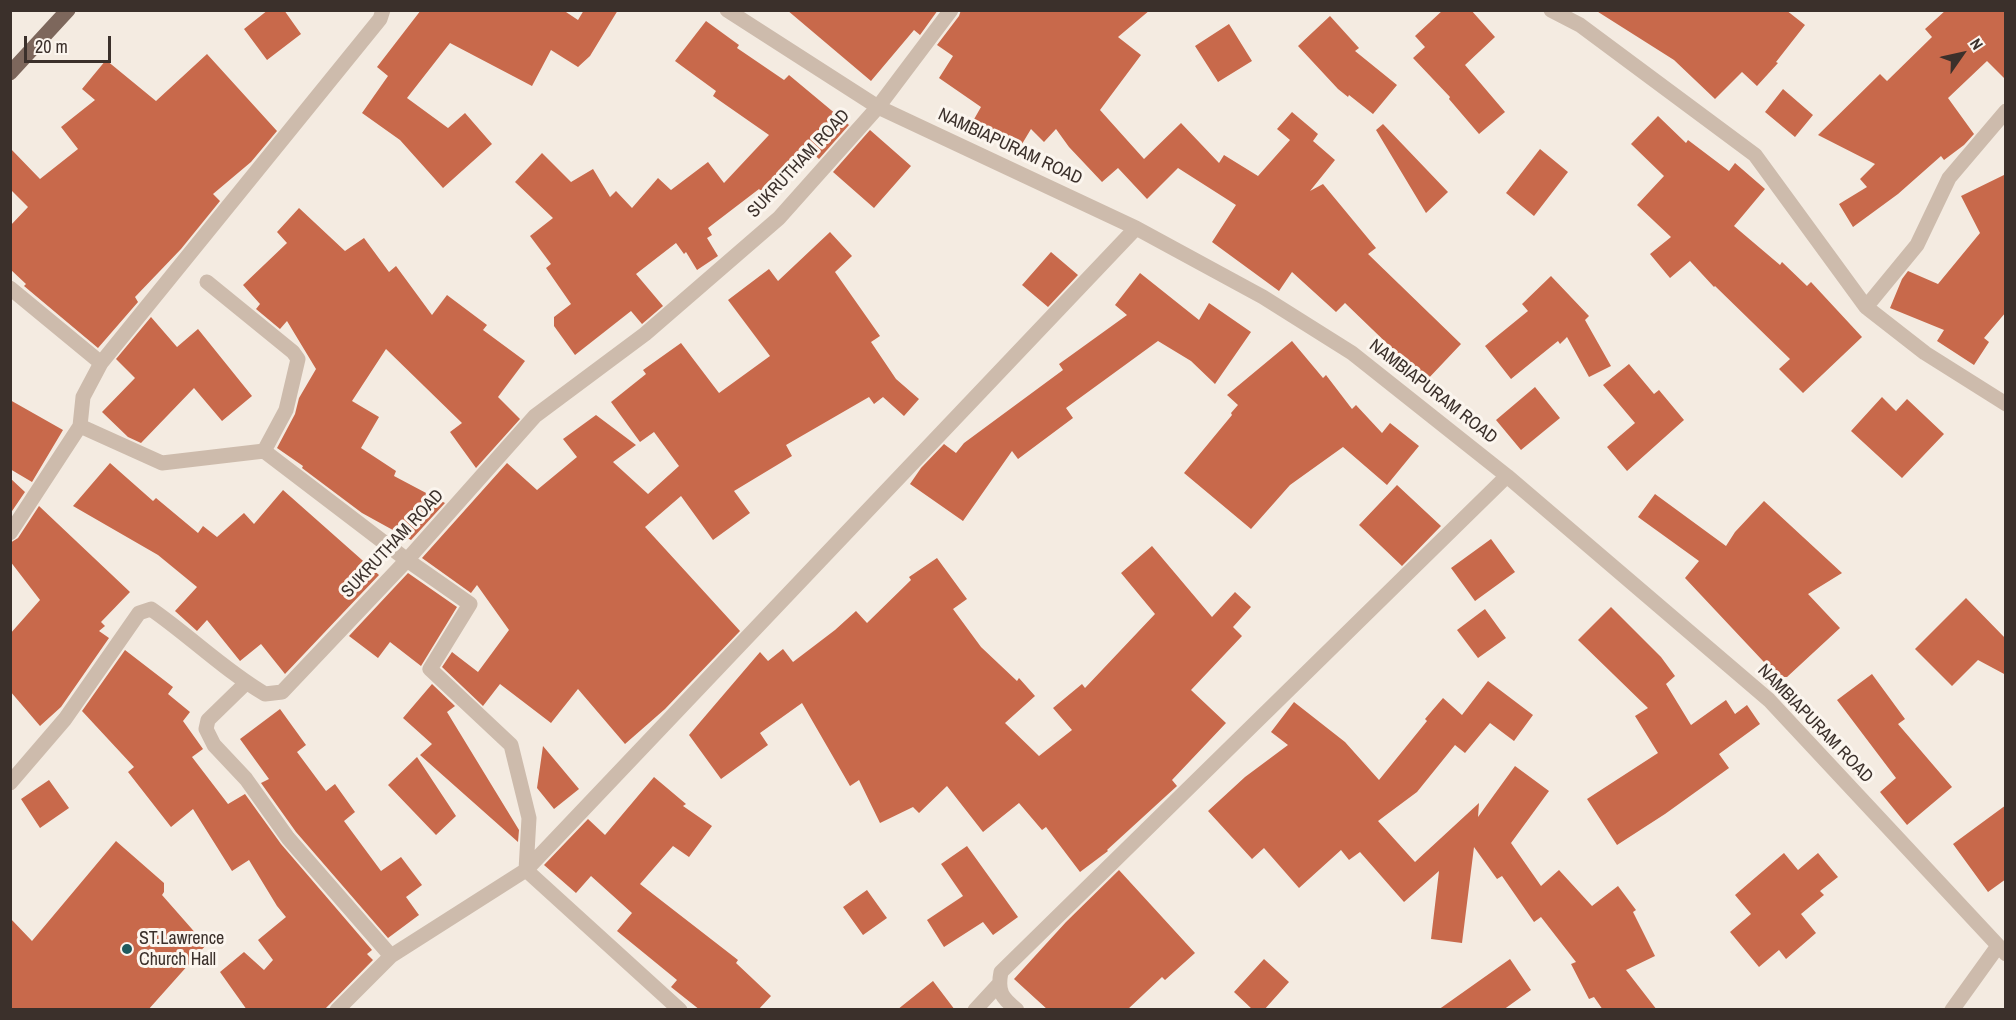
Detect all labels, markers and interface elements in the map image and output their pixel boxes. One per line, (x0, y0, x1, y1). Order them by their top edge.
scale bar (27, 24, 114, 62)
north arrow (1932, 24, 1992, 84)
text: 20 m (35, 34, 68, 59)
text: N (1965, 34, 1989, 54)
street label: NAMBIAPURAM ROAD (934, 104, 1086, 190)
street label: SUKRUTHAM ROAD (743, 105, 855, 223)
street label: NAMBIAPURAM ROAD (1365, 335, 1501, 449)
street label: SUKRUTHAM ROAD (337, 485, 449, 603)
street label: NAMBIAPURAM ROAD (1753, 660, 1877, 788)
place label: ST.Lawrence Church Hall (139, 928, 224, 970)
marker: ST.Lawrence Church Hall (120, 942, 134, 956)

